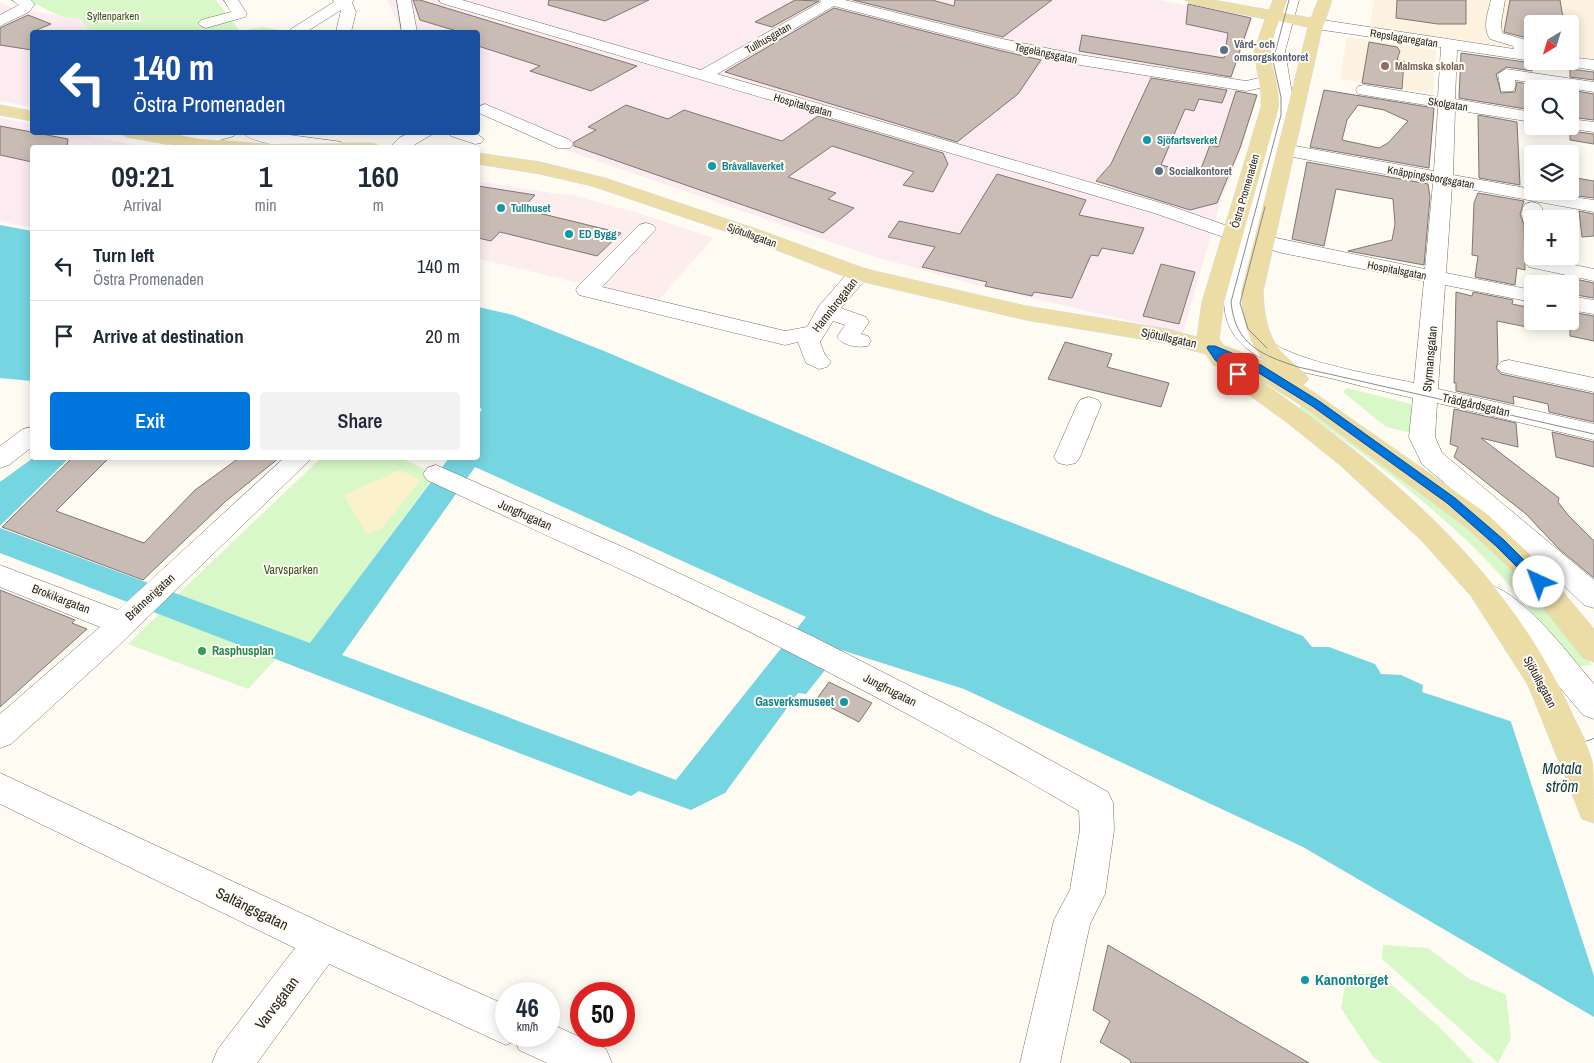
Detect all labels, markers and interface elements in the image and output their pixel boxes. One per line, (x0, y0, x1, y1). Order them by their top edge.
park label: Syltenparken (87, 9, 139, 23)
north arrow (1524, 15, 1579, 70)
map controls (1524, 15, 1579, 330)
street label: Tullhusgatan (742, 19, 794, 57)
street label: Repslagaregatan (1369, 26, 1439, 50)
place label: Vård- och omsorgskontoret (1234, 37, 1308, 64)
street label: Tegelängsgatan (1013, 40, 1079, 66)
text: 140 m (133, 44, 214, 91)
marker: Vård- och omsorgskontoret (1218, 44, 1230, 56)
icon: left (50, 50, 115, 115)
place label: Malmska skolan (1395, 59, 1464, 73)
marker: Malmska skolan (1379, 60, 1391, 72)
button: search (1524, 80, 1579, 135)
text: Östra Promenaden (133, 89, 285, 119)
street label: Hospitalsgatan (772, 90, 834, 120)
street label: Skolgatan (1427, 94, 1469, 114)
place label: Sjöfartsverket (1157, 133, 1217, 147)
marker: Sjöfartsverket (1141, 134, 1153, 146)
button: layers (1524, 145, 1579, 200)
street label: Östra Promenaden (1228, 152, 1262, 230)
text: 09:21 (111, 156, 174, 196)
text: 1 (259, 156, 273, 196)
text: 160 (358, 156, 399, 196)
place label: Bråvallaverket (722, 159, 784, 173)
marker: Bråvallaverket (706, 160, 718, 172)
street label: Knäppingsborgsgatan (1386, 162, 1476, 192)
place label: Socialkontoret (1169, 164, 1232, 178)
marker: Socialkontoret (1153, 165, 1165, 177)
text: Arrival (123, 194, 161, 216)
text: min (255, 194, 277, 216)
text: m (373, 194, 384, 216)
place label: Tullhuset (511, 201, 550, 215)
marker: Tullhuset (495, 202, 507, 214)
button: + (1524, 210, 1579, 265)
street label: Sjötullsgatan (725, 220, 779, 250)
place label: ED Bygg (579, 227, 617, 241)
marker: ED Bygg (563, 228, 575, 240)
text: Turn left (93, 242, 154, 268)
icon: left (50, 252, 78, 280)
text: 140 m (417, 253, 460, 279)
street label: Hospitalsgatan (1366, 257, 1428, 283)
text: Östra Promenaden (93, 268, 204, 290)
street label: Hamnbrogatan (809, 274, 861, 336)
button: − (1524, 275, 1579, 330)
icon: arrive (50, 322, 78, 350)
text: Arrive at destination (93, 323, 244, 349)
text: 20 m (425, 323, 460, 349)
street label: Sjötullsgatan (1140, 324, 1198, 352)
street label: Styrmansgatan (1419, 325, 1441, 393)
pin (1217, 353, 1259, 395)
icon: arrive (1224, 360, 1252, 388)
street label: Trädgårdsgatan (1441, 389, 1511, 421)
button: Exit (50, 392, 250, 450)
button: Share (260, 392, 460, 450)
street label: Jungfrugatan (496, 496, 554, 534)
position arrow (1512, 555, 1564, 607)
park label: Varvsparken (264, 562, 318, 578)
street label: Brännerigatan (122, 570, 178, 624)
street label: Brokikargatan (30, 581, 92, 617)
place label: Rasphusplan (212, 643, 274, 659)
marker: Rasphusplan (196, 645, 208, 657)
street label: Sjötullsgatan (1520, 653, 1560, 711)
street label: Jungfrugatan (861, 670, 919, 710)
place label: Gasverksmuseet (755, 694, 835, 710)
marker: Gasverksmuseet (838, 696, 850, 708)
water label: Motala ström (1542, 757, 1582, 797)
street label: Saltängsgatan (212, 882, 292, 935)
place label: Kanontorget (1315, 969, 1388, 990)
street label: Varvsgatan (250, 972, 303, 1034)
marker: Kanontorget (1299, 974, 1311, 986)
speed limit sign: 50 (570, 982, 635, 1047)
text: 46 (516, 991, 539, 1025)
text: km/h (517, 1019, 538, 1035)

